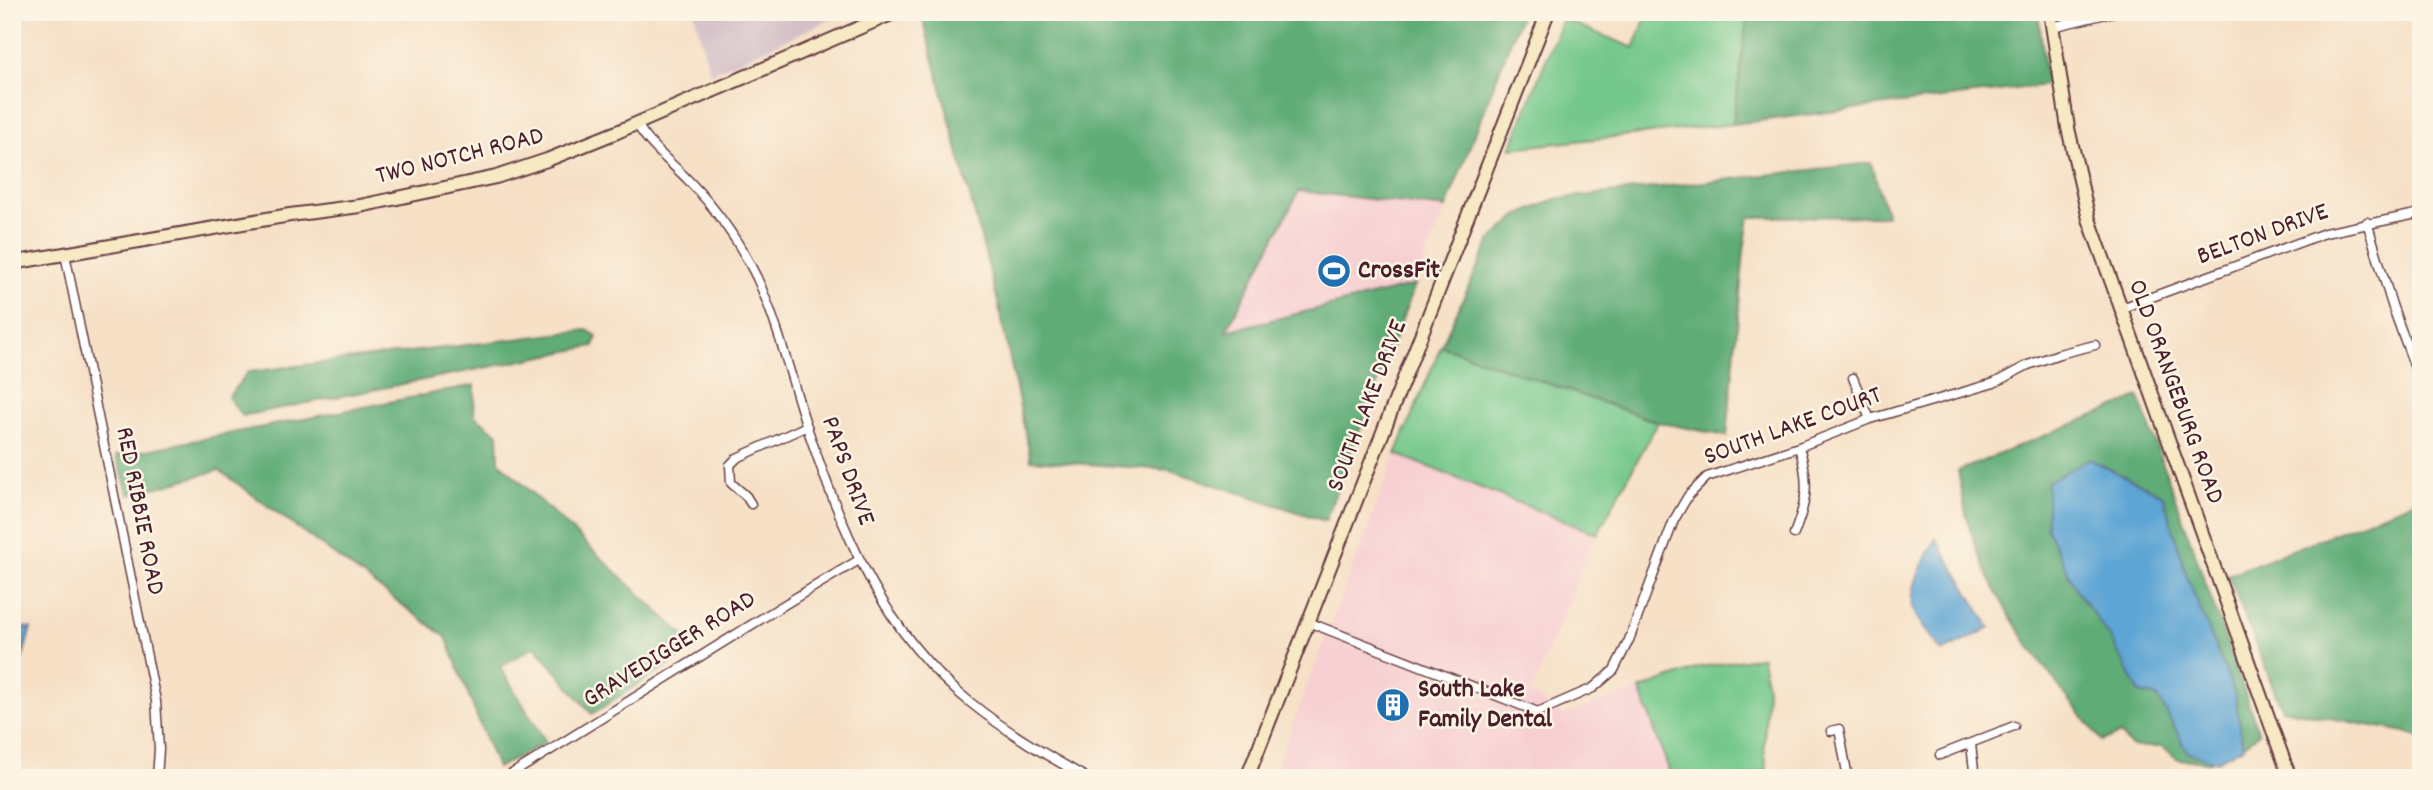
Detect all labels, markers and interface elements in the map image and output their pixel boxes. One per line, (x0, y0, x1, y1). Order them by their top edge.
street label: TWO NOTCH ROAD (372, 118, 548, 196)
street label: BELTON DRIVE (2192, 194, 2334, 276)
sports icon: CrossFit (1315, 252, 1353, 290)
place label: CrossFit (1358, 253, 1440, 290)
street label: OLD ORANGEBURG ROAD (2117, 275, 2233, 509)
street label: SOUTH LAKE DRIVE (1318, 314, 1418, 497)
street label: SOUTH LAKE COURT (1699, 378, 1888, 476)
street label: PAPS DRIVE (810, 411, 884, 531)
street label: RED RIBBIE ROAD (105, 424, 173, 598)
street label: GRAVEDIGGER ROAD (576, 582, 764, 718)
place label: South Lake Family Dental (1418, 672, 1553, 739)
building icon: South Lake Family Dental (1374, 686, 1412, 724)

